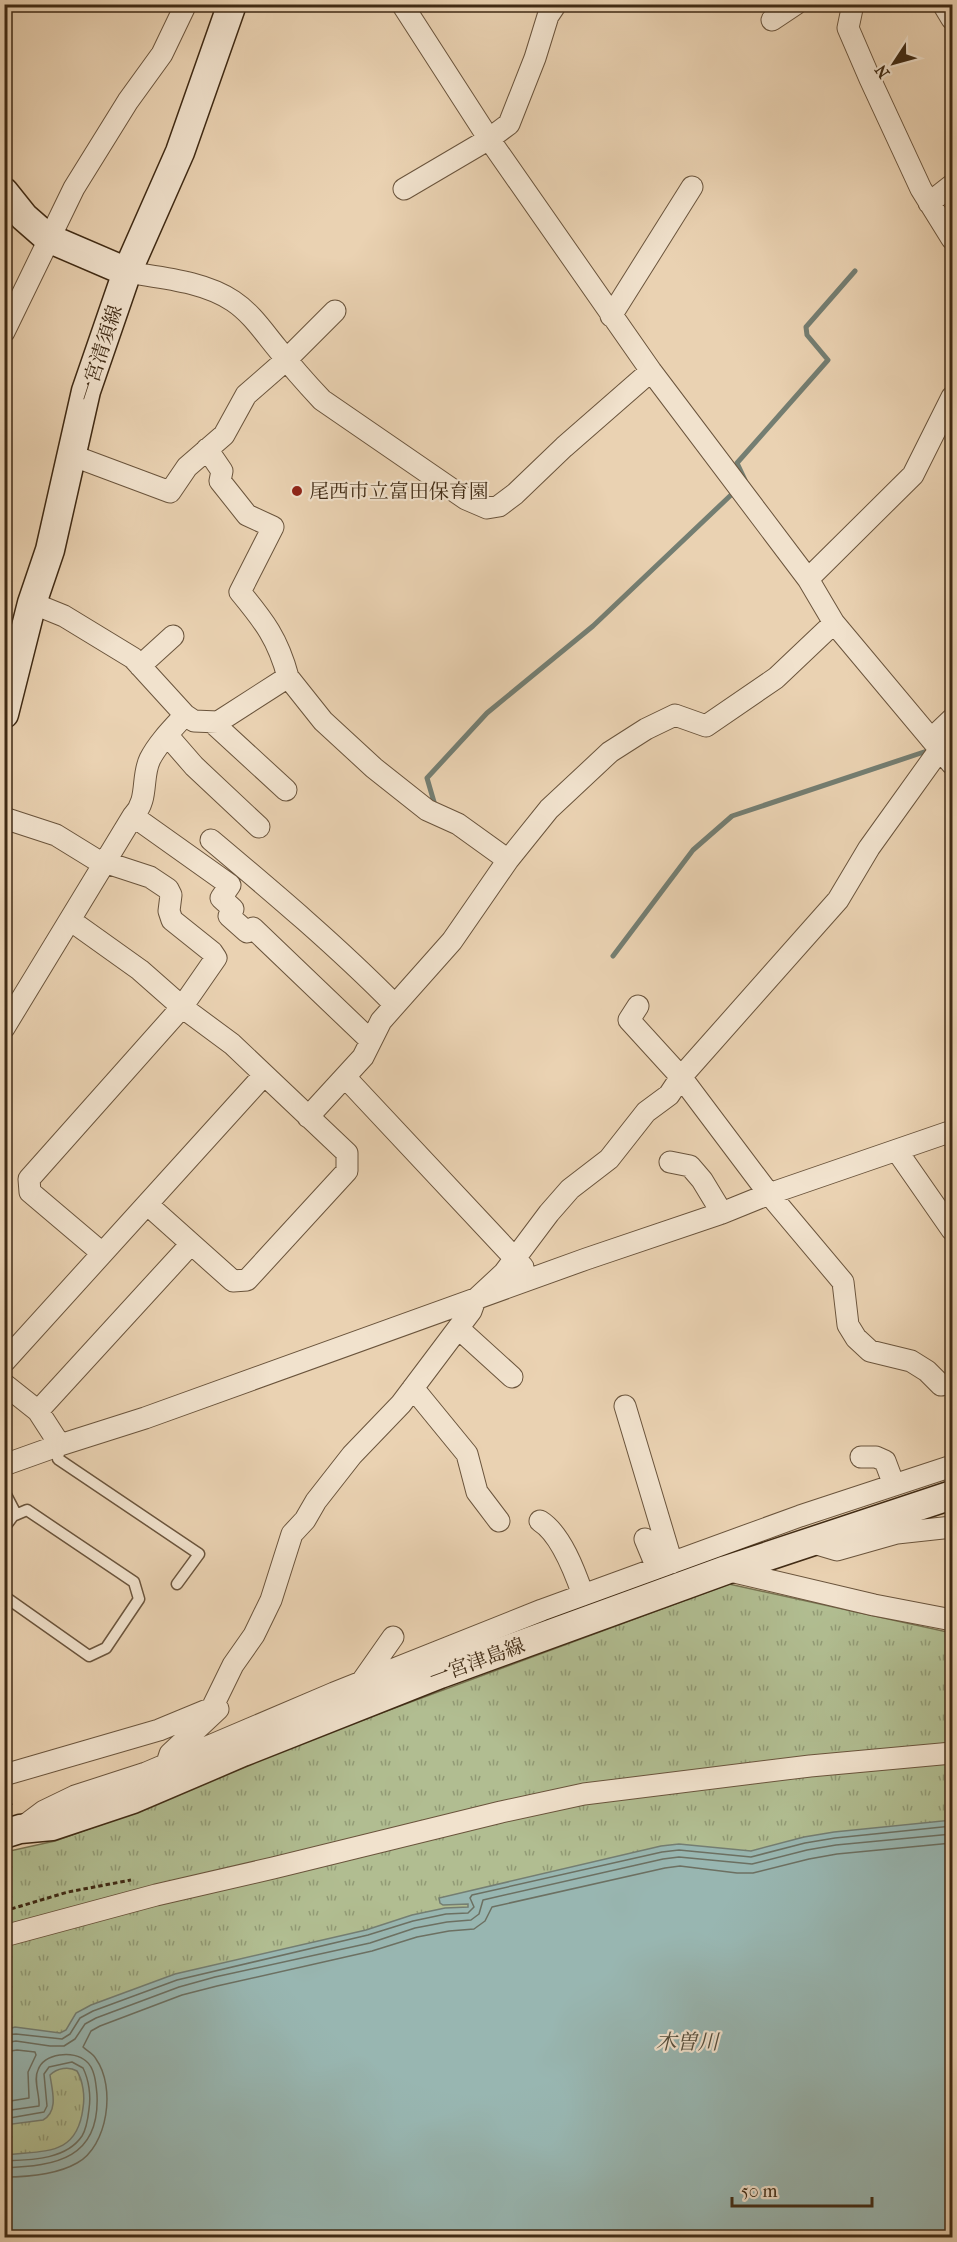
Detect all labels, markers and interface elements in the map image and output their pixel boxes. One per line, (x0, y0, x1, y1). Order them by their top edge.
north arrow (864, 33, 924, 93)
text: N (871, 60, 894, 82)
street label: 一宮清須線 (74, 302, 127, 404)
place label: 尾西市立富田保育園 (309, 480, 489, 503)
marker: 尾西市立富田保育園 (290, 484, 304, 498)
street label: 一宮津島線 (426, 1634, 528, 1689)
water label: 木曽川 (656, 2030, 720, 2054)
scale bar (732, 2170, 872, 2208)
text: 50 m (741, 2181, 778, 2202)

